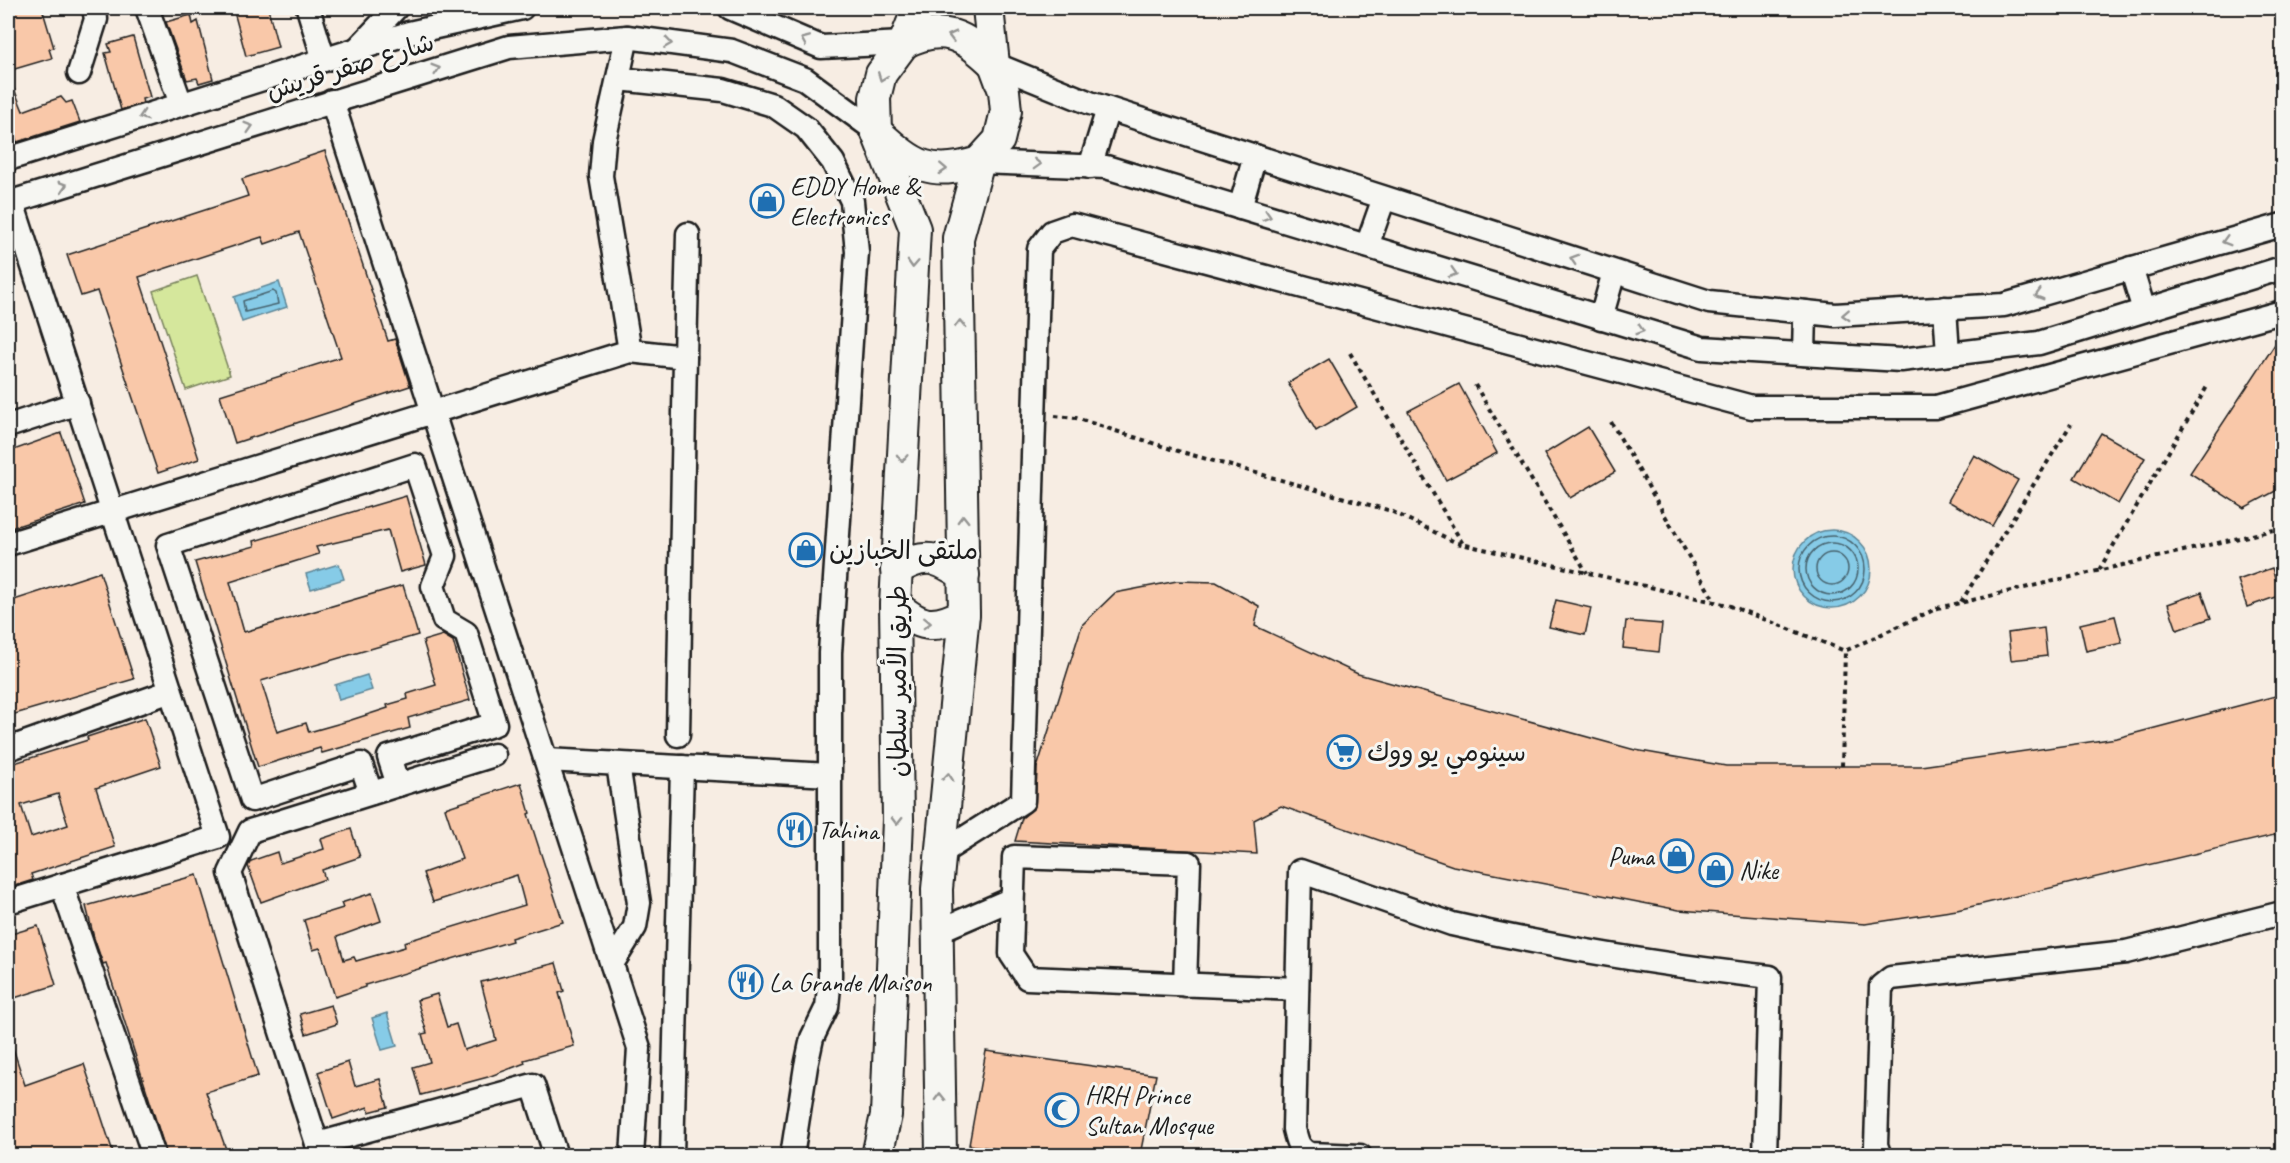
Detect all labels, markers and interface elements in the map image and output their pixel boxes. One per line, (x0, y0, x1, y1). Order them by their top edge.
street label: شارع صقر قريش (262, 25, 438, 109)
one-way arrow (947, 30, 957, 43)
one-way arrow (800, 35, 811, 47)
one-way arrow (664, 36, 673, 48)
one-way arrow (430, 64, 441, 77)
one-way arrow (876, 72, 889, 82)
one-way arrow (138, 109, 149, 122)
one-way arrow (243, 122, 254, 134)
one-way arrow (1033, 158, 1042, 171)
one-way arrow (938, 162, 947, 175)
place label: EDDY Home & Electronics (790, 170, 923, 233)
one-way arrow (57, 180, 68, 193)
shop icon: EDDY Home & Electronics (749, 183, 785, 219)
one-way arrow (1261, 209, 1272, 221)
one-way arrow (2221, 234, 2232, 246)
one-way arrow (1569, 254, 1580, 266)
one-way arrow (907, 259, 920, 268)
one-way arrow (1447, 266, 1458, 278)
one-way arrow (2034, 288, 2045, 300)
one-way arrow (1841, 308, 1850, 321)
one-way arrow (954, 320, 966, 329)
one-way arrow (1634, 322, 1645, 335)
one-way arrow (896, 454, 909, 463)
one-way arrow (957, 515, 969, 524)
shop icon: ملتقى الخبازين (788, 532, 824, 568)
place label: ملتقى الخبازين (829, 534, 978, 567)
street label: طريق الأمير سلطان (879, 585, 914, 777)
one-way arrow (923, 617, 932, 629)
supermarket icon: سينومي يو ووك (1326, 734, 1362, 770)
place label: سينومي يو ووك (1367, 736, 1526, 775)
one-way arrow (941, 772, 954, 781)
restaurant icon: Tahina (777, 812, 813, 848)
place label: Tahina (818, 814, 881, 847)
one-way arrow (891, 817, 904, 826)
shop icon: Puma (1659, 838, 1695, 874)
place label: Puma (1608, 840, 1656, 873)
shop icon: Nike (1698, 852, 1734, 888)
place label: Nike (1739, 854, 1779, 887)
restaurant icon: La Grande Maison (728, 964, 764, 1000)
place label: La Grande Maison (769, 966, 932, 999)
place label: HRH Prince Sultan Mosque (1085, 1079, 1215, 1142)
mosque icon: HRH Prince Sultan Mosque (1044, 1092, 1080, 1128)
one-way arrow (934, 1093, 946, 1102)

